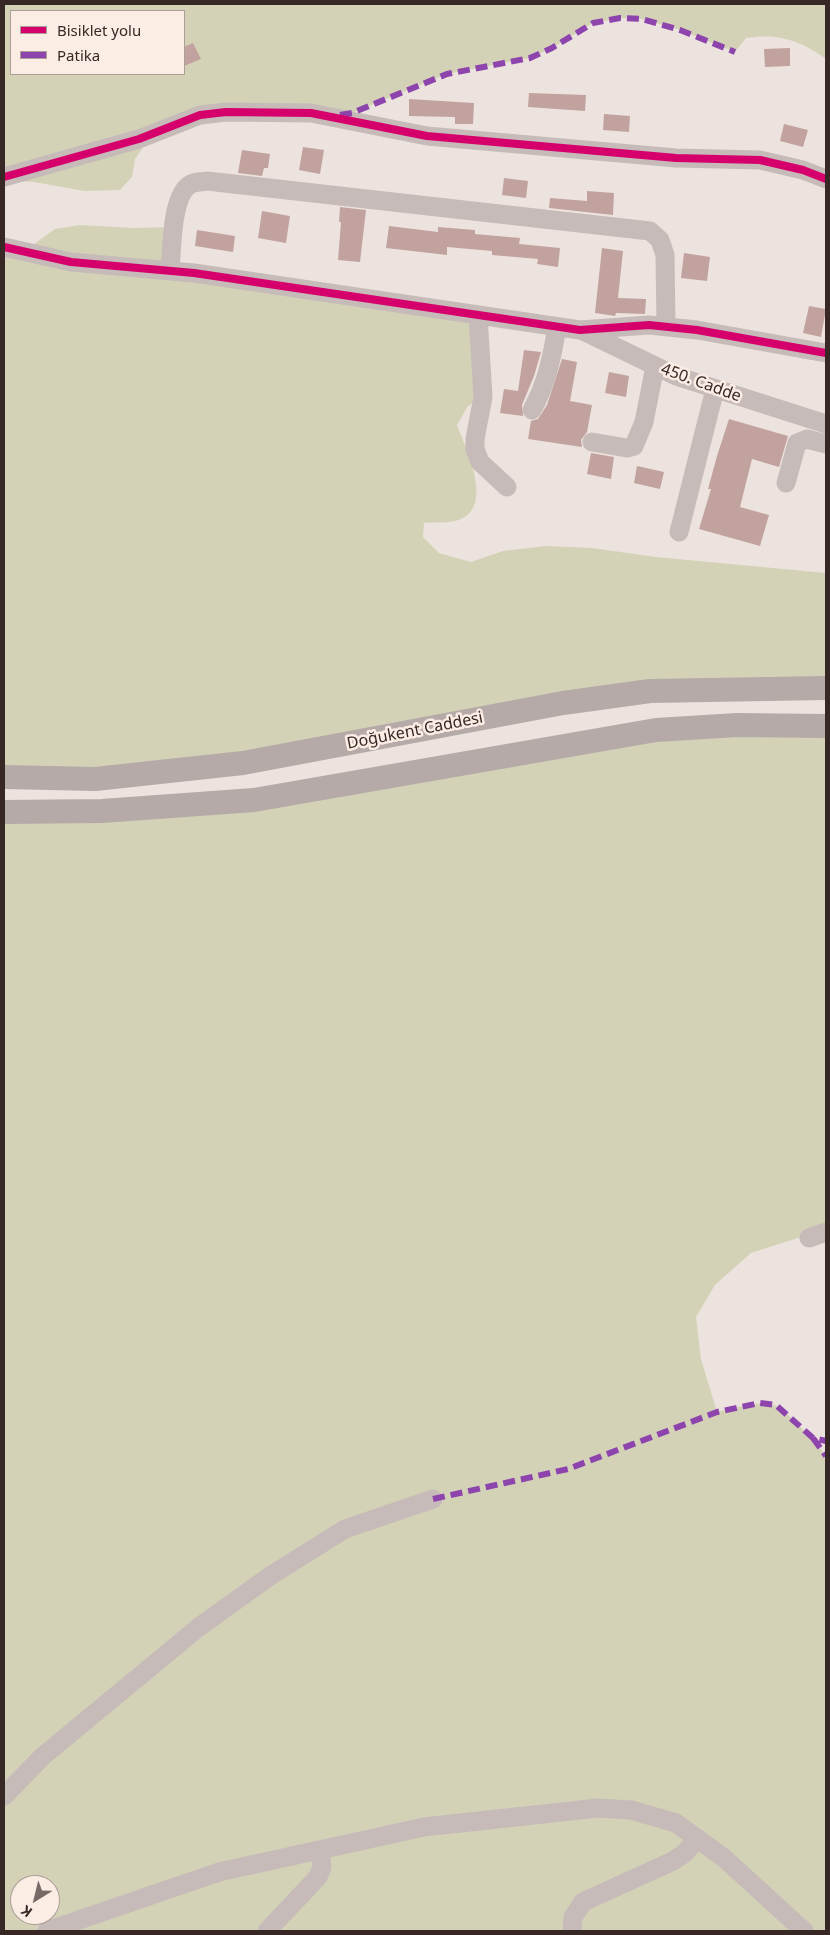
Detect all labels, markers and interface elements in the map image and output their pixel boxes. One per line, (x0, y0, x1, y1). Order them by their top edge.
legend (10, 10, 185, 75)
text: Bisiklet yolu (57, 20, 141, 40)
text: Patika (57, 45, 100, 65)
street label: 450. Cadde (658, 360, 744, 406)
street label: Doğukent Caddesi (345, 708, 485, 754)
north arrow (10, 1875, 60, 1925)
text: K (17, 1901, 36, 1922)

